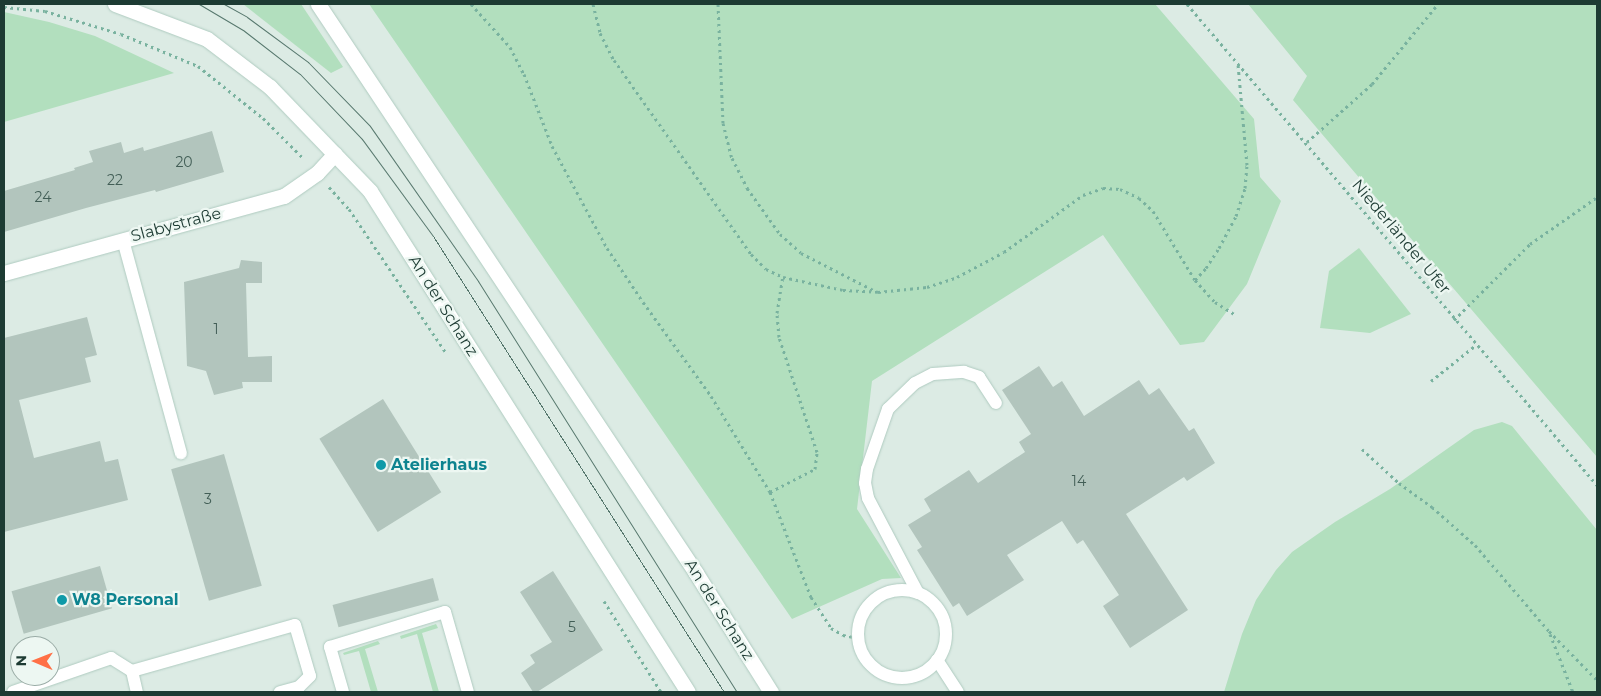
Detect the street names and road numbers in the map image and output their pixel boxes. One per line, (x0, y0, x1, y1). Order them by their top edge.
street label: Niederländer Ufer (1348, 176, 1454, 298)
street label: Slabystraße (129, 204, 223, 246)
street label: An der Schanz (404, 252, 482, 360)
street label: An der Schanz (680, 556, 758, 664)

